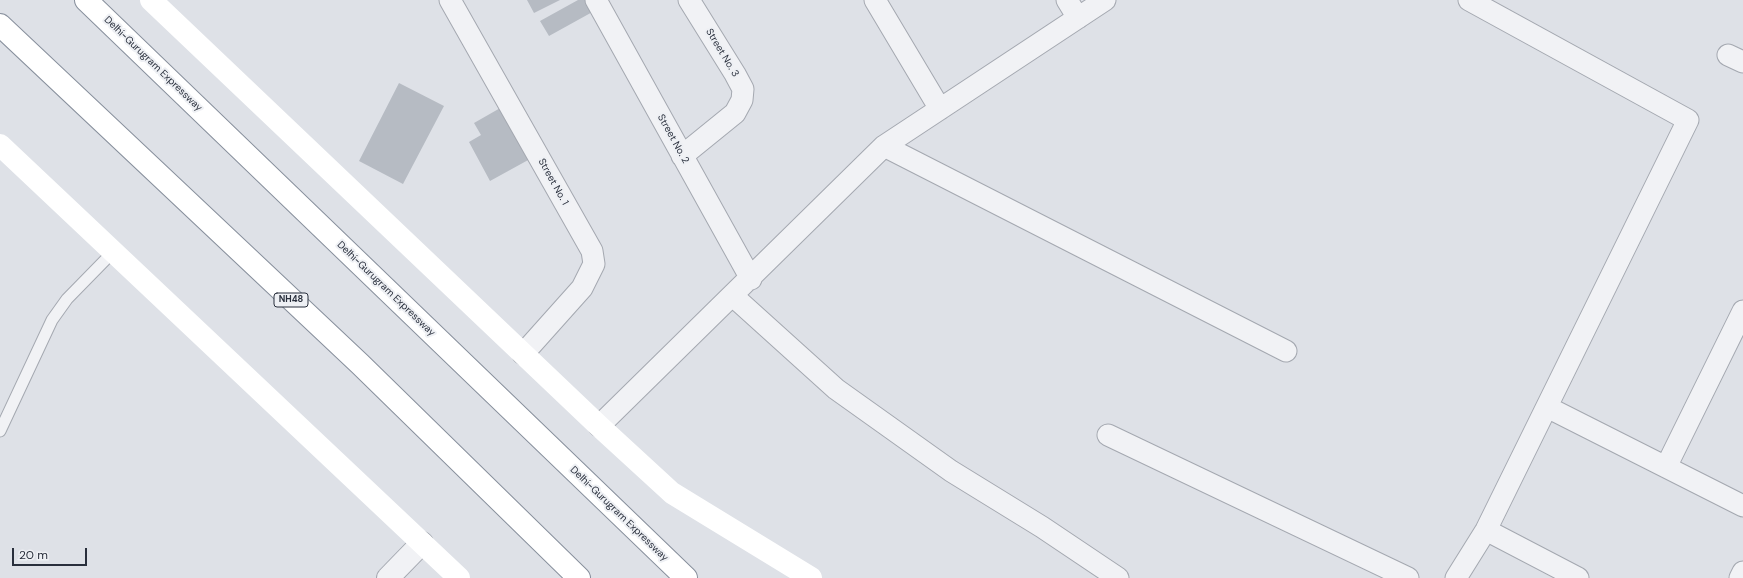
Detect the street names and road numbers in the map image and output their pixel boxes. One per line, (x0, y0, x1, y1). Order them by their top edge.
street label: Delhi-Gurugram Expressway (102, 14, 204, 114)
street label: Street No. 3 (703, 27, 741, 79)
street label: Street No. 2 (655, 112, 691, 166)
street label: Street No. 1 (535, 157, 571, 207)
street label: Delhi-Gurugram Expressway (335, 239, 437, 339)
road number: NH48 (274, 293, 308, 307)
street label: Delhi-Gurugram Expressway (568, 464, 670, 564)

